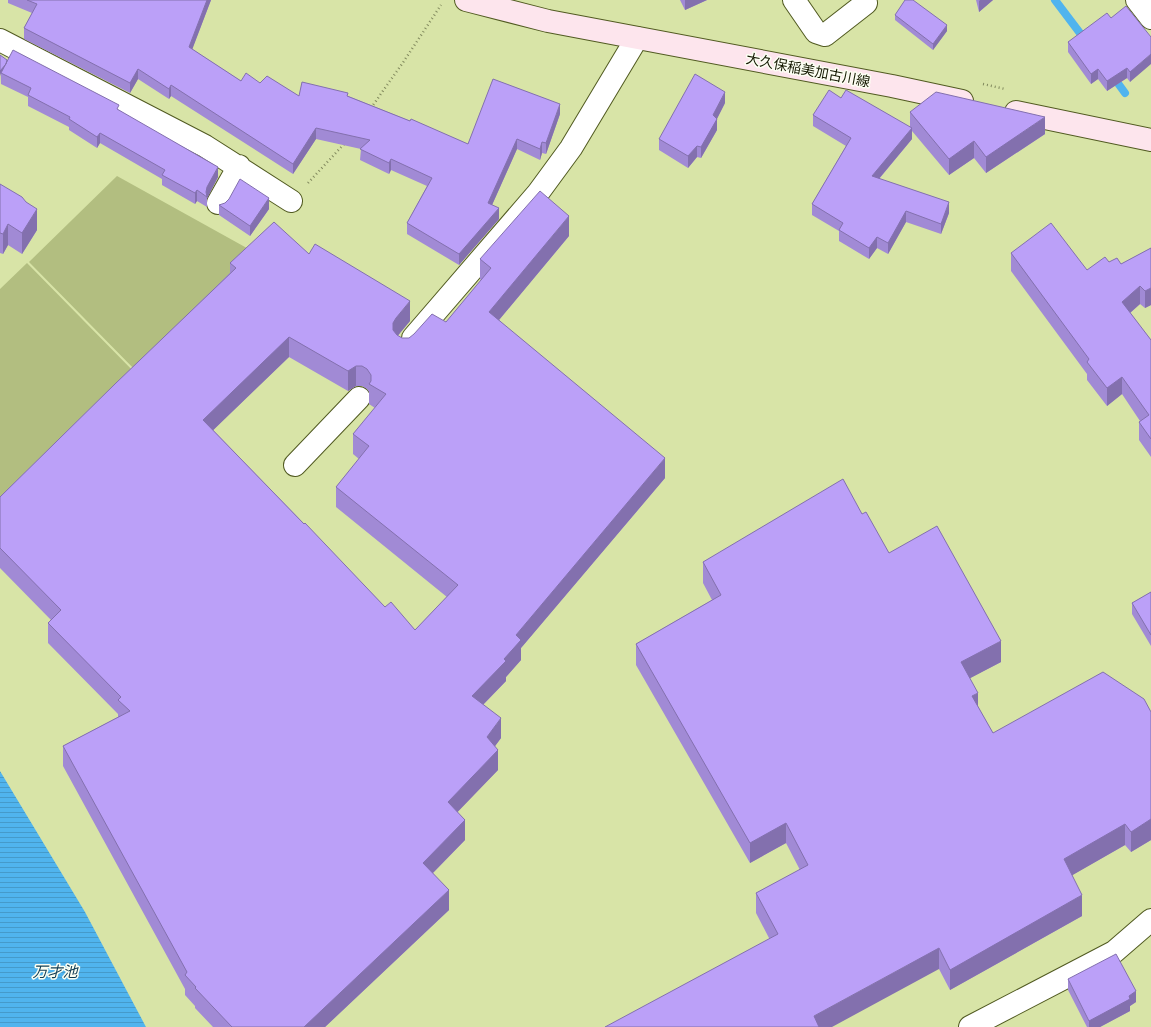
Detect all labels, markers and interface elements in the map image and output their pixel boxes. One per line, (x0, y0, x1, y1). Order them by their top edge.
street label: 大久保稲美加古川線 (745, 49, 872, 90)
water label: 万才池 (32, 962, 79, 981)

